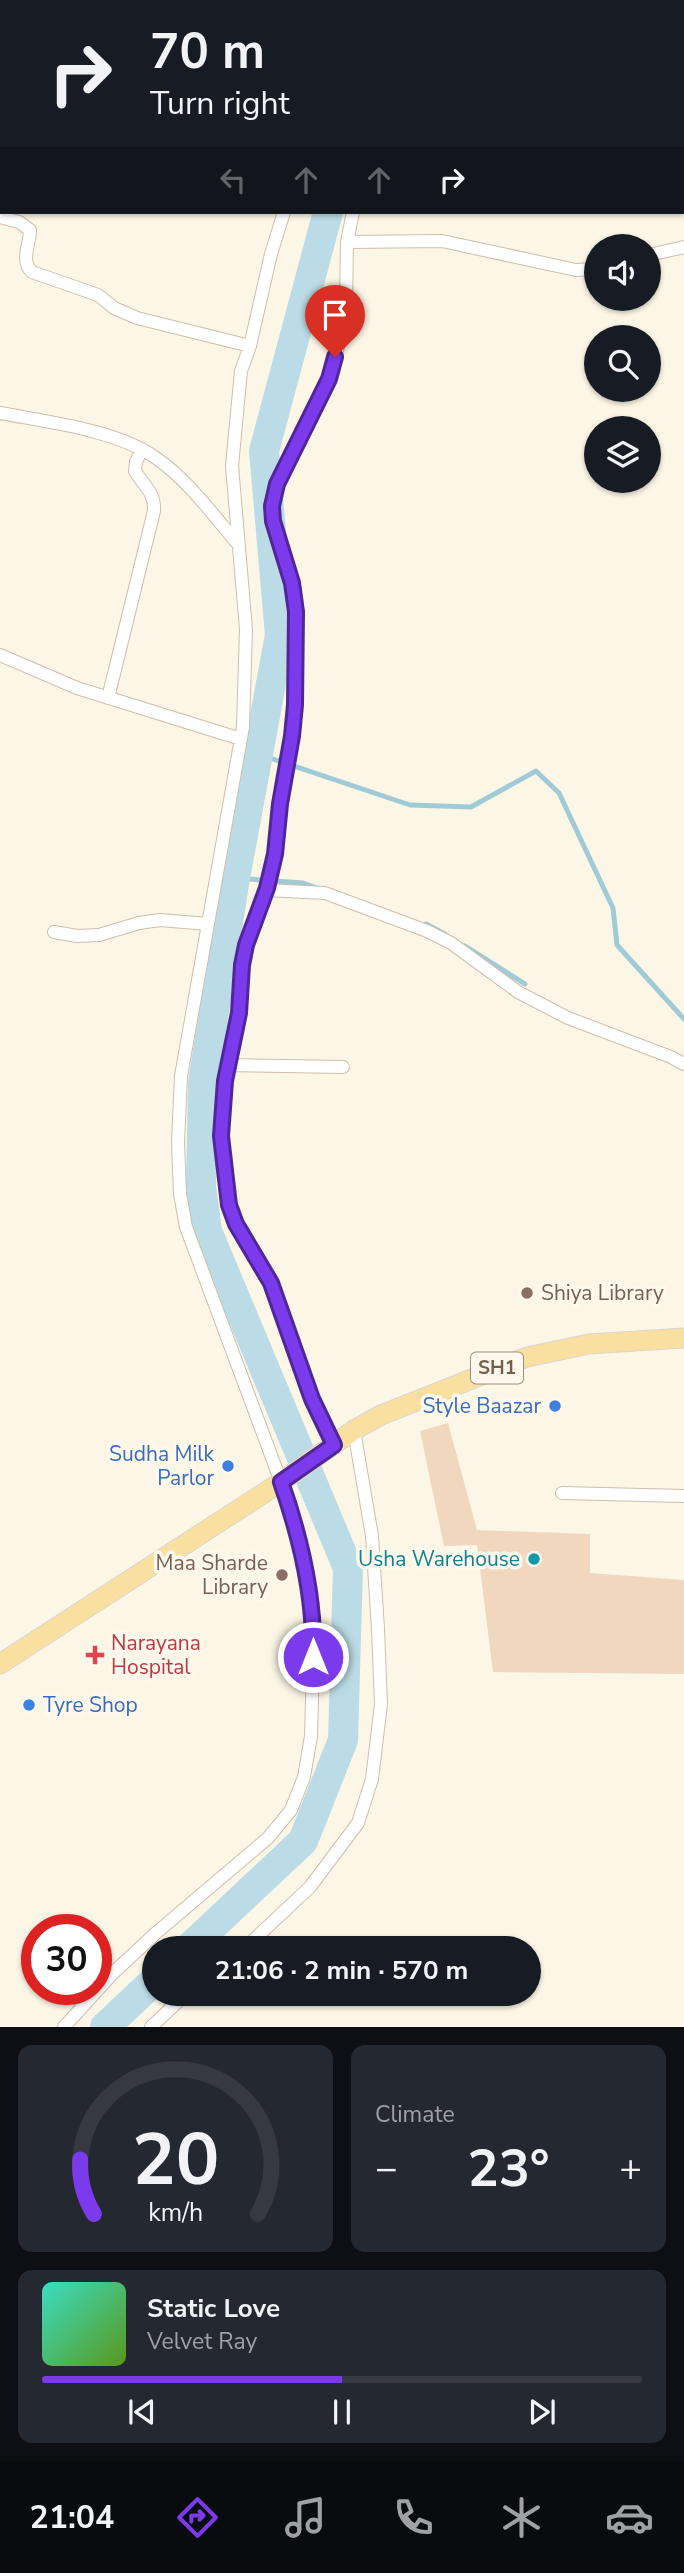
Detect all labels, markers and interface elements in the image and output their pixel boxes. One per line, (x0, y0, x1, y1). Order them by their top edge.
text: 70 m (150, 18, 265, 85)
icon: right (35, 28, 126, 119)
text: Turn right (150, 82, 290, 125)
icon: left (214, 161, 252, 199)
icon: ahead (287, 161, 325, 199)
icon: ahead (360, 161, 398, 199)
icon: right (433, 161, 471, 199)
map controls (584, 234, 661, 493)
button: sound (584, 234, 661, 311)
pin (305, 285, 365, 357)
icon: arrive (316, 296, 354, 334)
button: search (584, 325, 661, 402)
button: layers (584, 416, 661, 493)
place label: Shiya Library (541, 1279, 664, 1307)
marker: Shiya Library (519, 1285, 535, 1301)
road number: SH1 (471, 1352, 523, 1384)
place label: Style Baazar (422, 1392, 541, 1420)
marker: Style Baazar (547, 1398, 563, 1414)
place label: Sudha Milk Parlor (109, 1440, 214, 1492)
marker: Sudha Milk Parlor (220, 1458, 236, 1474)
place label: Usha Warehouse (358, 1545, 520, 1573)
place label: Maa Sharde Library (156, 1549, 268, 1601)
marker: Usha Warehouse (526, 1551, 542, 1567)
marker: Maa Sharde Library (274, 1567, 290, 1583)
position arrow (276, 1620, 350, 1694)
place label: Narayana Hospital (111, 1629, 201, 1681)
marker: Narayana Hospital (85, 1645, 105, 1665)
place label: Tyre Shop (43, 1691, 138, 1719)
marker: Tyre Shop (21, 1697, 37, 1713)
speed limit sign: 30 (21, 1914, 112, 2005)
text: 21:06 · 2 min · 570 m (215, 1953, 468, 1988)
text: Climate (375, 2099, 455, 2130)
text: 20 (132, 2111, 219, 2211)
text: 23° (467, 2133, 550, 2204)
text: − (375, 2143, 398, 2194)
text: + (619, 2143, 642, 2194)
text: km/h (148, 2196, 203, 2230)
text: Static Love (147, 2291, 280, 2326)
text: Velvet Ray (147, 2326, 257, 2357)
icon: previous (123, 2393, 161, 2431)
icon: pause (323, 2393, 361, 2431)
icon: next (523, 2393, 561, 2431)
icon: directions (173, 2493, 222, 2542)
icon: music (281, 2493, 330, 2542)
icon: phone (389, 2493, 438, 2542)
icon: climate (497, 2493, 546, 2542)
icon: car (605, 2493, 654, 2542)
text: 21:04 (30, 2496, 114, 2539)

